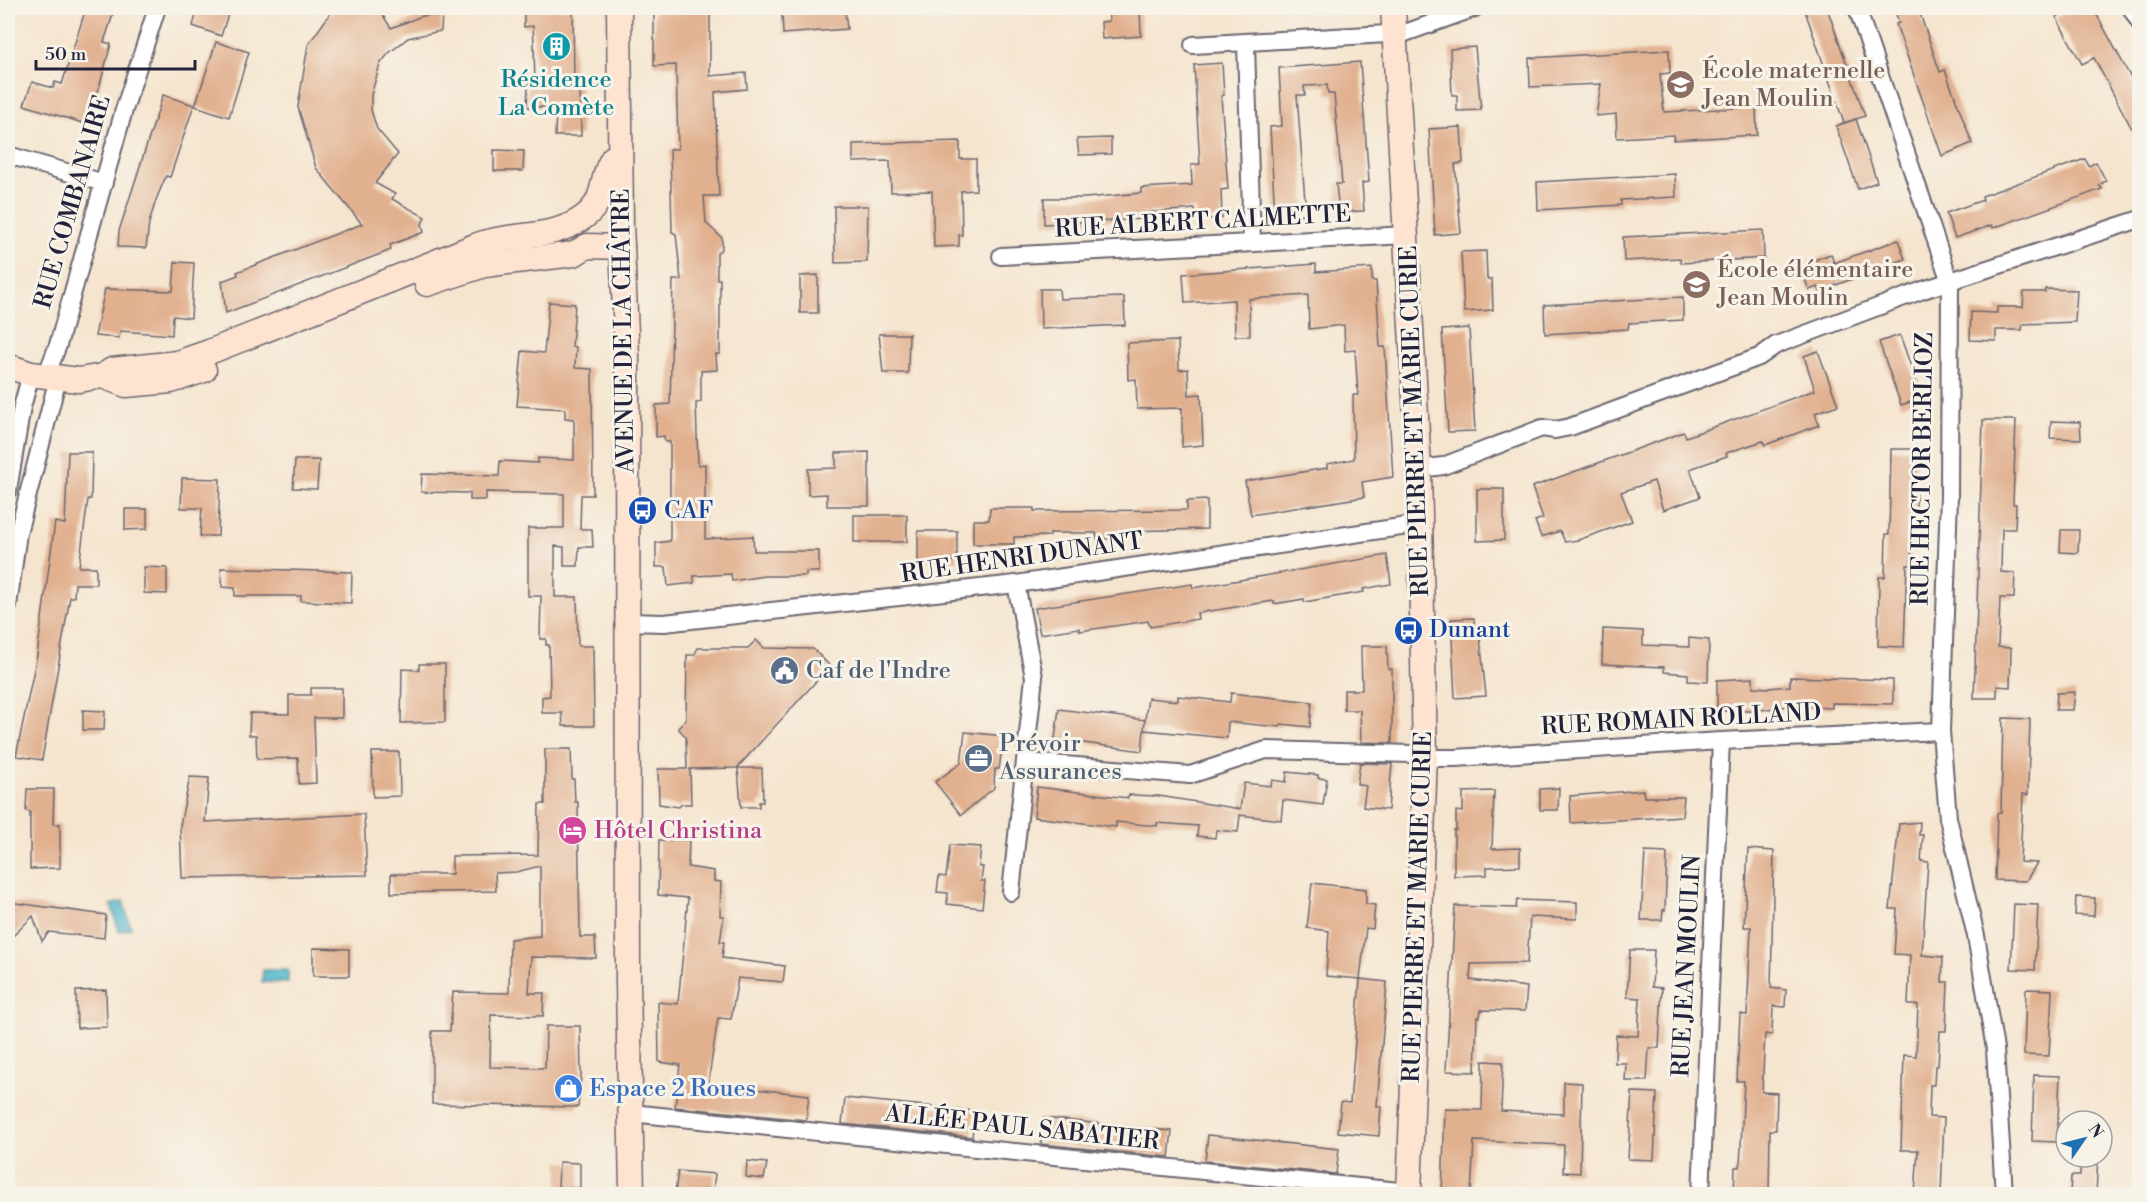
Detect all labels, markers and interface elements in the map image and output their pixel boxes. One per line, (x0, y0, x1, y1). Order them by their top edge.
building icon: Résidence La Comète (540, 31, 572, 63)
scale bar (36, 33, 195, 71)
text: 50 m (45, 43, 87, 66)
place label: École maternelle Jean Moulin (1701, 55, 1885, 114)
place label: Résidence La Comète (498, 65, 614, 123)
school or university icon: École maternelle Jean Moulin (1665, 69, 1697, 101)
street label: RUE COMBANAIRE (28, 92, 118, 312)
street label: AVENUE DE LA CHÂTRE (606, 188, 642, 475)
street label: RUE ALBERT CALMETTE (1054, 199, 1352, 245)
street label: RUE PIERRE ET MARIE CURIE (1394, 245, 1436, 597)
place label: École élémentaire Jean Moulin (1716, 254, 1913, 313)
school or university icon: École élémentaire Jean Moulin (1680, 268, 1712, 300)
street label: RUE HECTOR BERLIOZ (1906, 332, 1940, 606)
bus stop icon: CAF (627, 495, 659, 527)
place label: CAF (664, 496, 713, 526)
street label: RUE HENRI DUNANT (899, 526, 1145, 590)
bus stop icon: Dunant (1392, 614, 1424, 646)
place label: Dunant (1429, 615, 1511, 645)
public building icon: Caf de l'Indre (769, 655, 801, 687)
place label: Caf de l'Indre (806, 656, 951, 686)
street label: RUE ROMAIN ROLLAND (1540, 698, 1822, 742)
place label: Prévoir Assurances (998, 729, 1122, 787)
street label: RUE PIERRE ET MARIE CURIE (1397, 731, 1439, 1083)
office icon: Prévoir Assurances (962, 742, 994, 774)
hotel icon: Hôtel Christina (557, 815, 589, 847)
place label: Hôtel Christina (594, 816, 763, 846)
street label: RUE JEAN MOULIN (1666, 854, 1708, 1078)
shop icon: Espace 2 Roues (552, 1073, 584, 1105)
place label: Espace 2 Roues (589, 1074, 756, 1104)
street label: ALLÉE PAUL SABATIER (882, 1098, 1162, 1157)
north arrow (2054, 1109, 2114, 1169)
text: N (2084, 1120, 2107, 1142)

